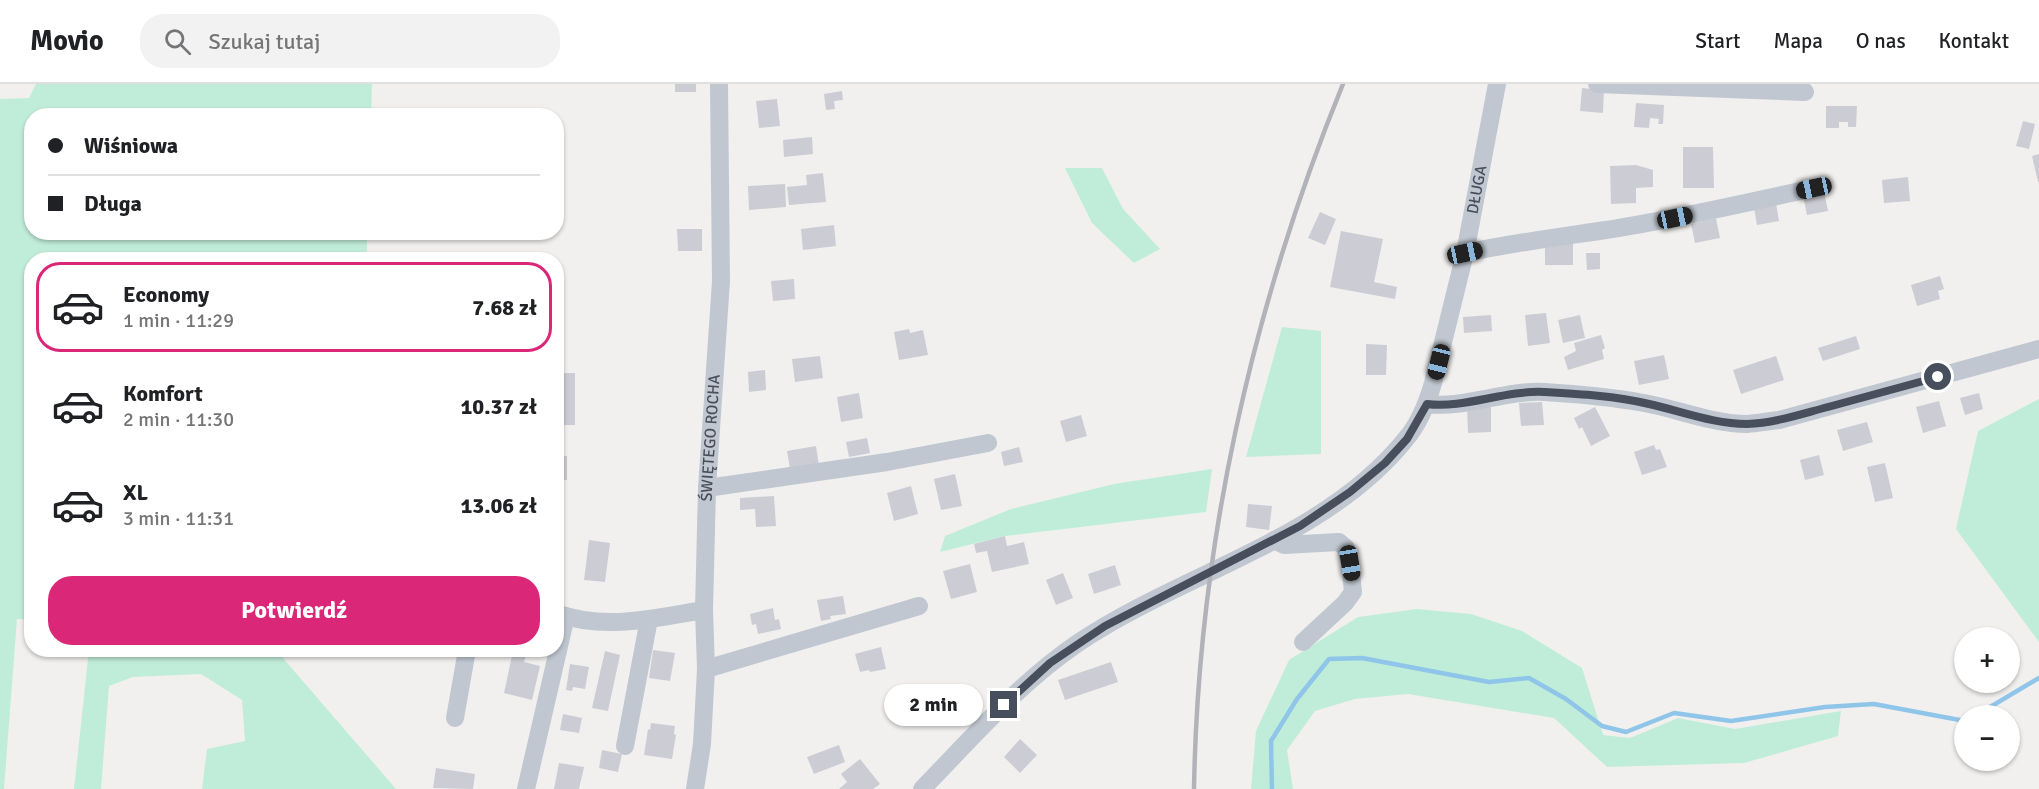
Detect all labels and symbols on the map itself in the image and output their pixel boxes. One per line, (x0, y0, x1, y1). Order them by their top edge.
street label: DŁUGA (1463, 163, 1491, 216)
car (1795, 175, 1833, 201)
car (1656, 205, 1694, 231)
car (1446, 240, 1484, 266)
car (1426, 342, 1452, 382)
route start (1924, 363, 1951, 390)
street label: ŚWIĘTEGO ROCHA (697, 373, 725, 502)
car (1338, 544, 1362, 582)
callout: 2 min (884, 684, 983, 726)
route end (990, 691, 1017, 718)

